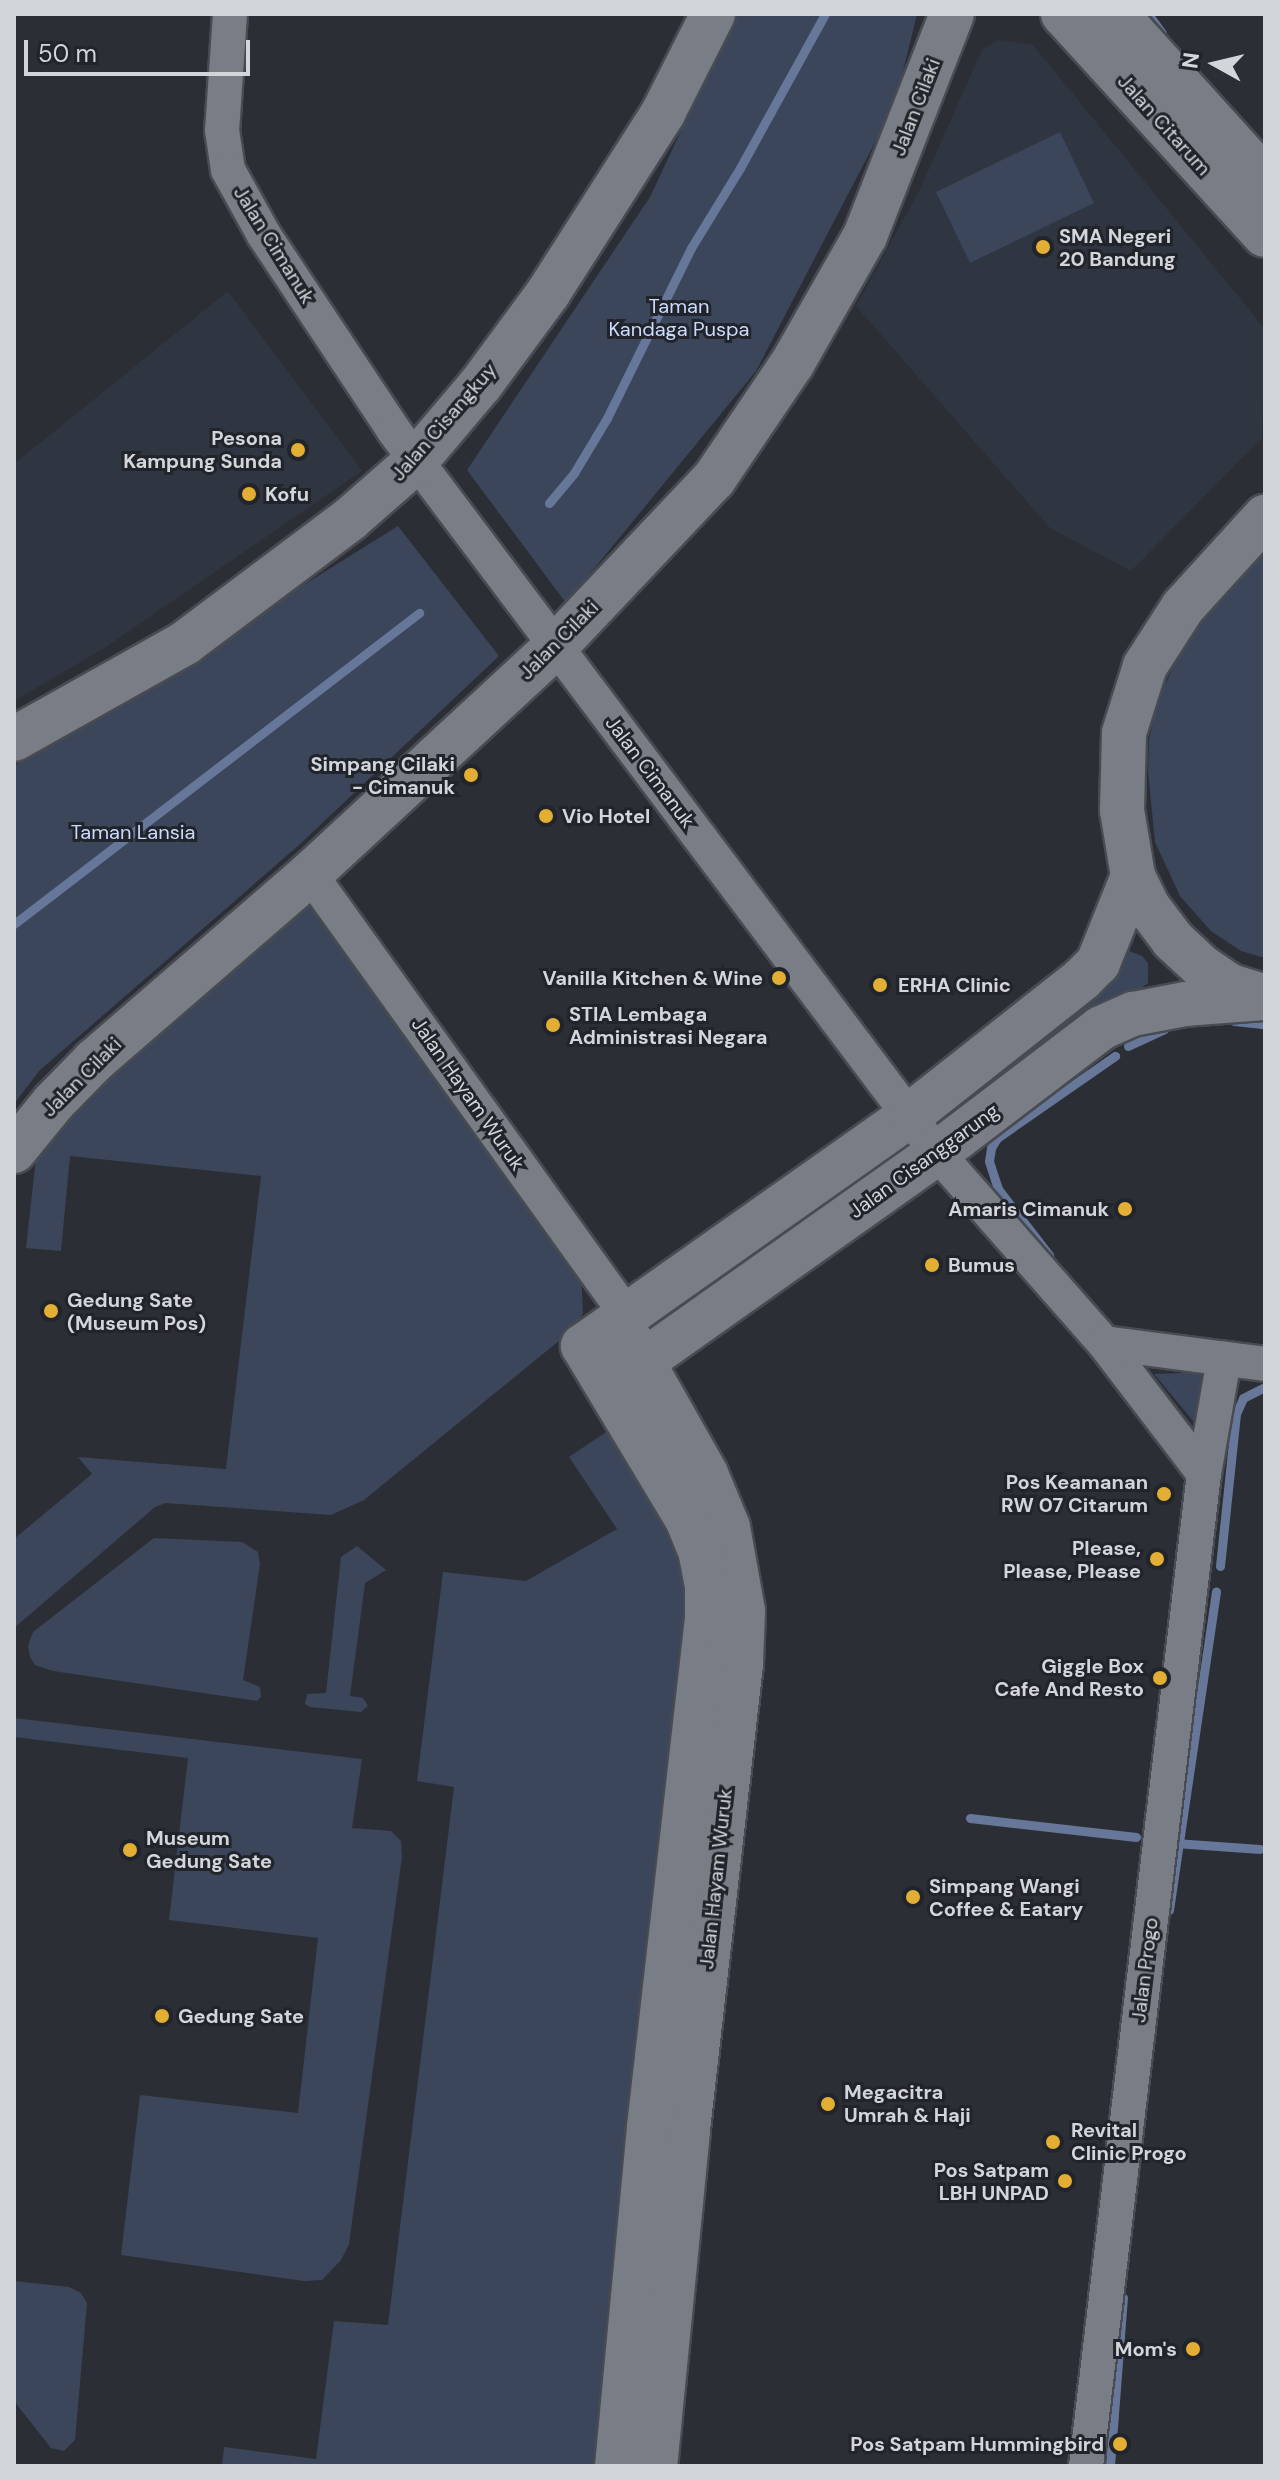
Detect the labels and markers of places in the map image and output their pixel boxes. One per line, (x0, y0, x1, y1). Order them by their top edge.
place label: SMA Negeri 20 Bandung (1059, 224, 1176, 271)
marker: SMA Negeri 20 Bandung (1034, 238, 1052, 256)
place label: Pesona Kampung Sunda (123, 426, 282, 473)
marker: Pesona Kampung Sunda (289, 441, 307, 459)
place label: Kofu (265, 482, 309, 506)
marker: Kofu (240, 485, 258, 503)
place label: Simpang Cilaki - Cimanuk (311, 752, 455, 799)
marker: Simpang Cilaki - Cimanuk (462, 766, 480, 784)
place label: Vio Hotel (562, 804, 650, 828)
marker: Vio Hotel (537, 807, 555, 825)
place label: Vanilla Kitchen & Wine (542, 966, 763, 990)
marker: Vanilla Kitchen & Wine (770, 969, 788, 987)
place label: ERHA Clinic (898, 973, 1011, 997)
marker: ERHA Clinic (869, 974, 891, 996)
place label: STIA Lembaga Administrasi Negara (569, 1002, 768, 1049)
marker: STIA Lembaga Administrasi Negara (544, 1016, 562, 1034)
place label: Amaris Cimanuk (948, 1197, 1109, 1221)
marker: Amaris Cimanuk (1116, 1200, 1134, 1218)
place label: Bumus (948, 1253, 1015, 1277)
marker: Bumus (923, 1256, 941, 1274)
place label: Gedung Sate (Museum Pos) (67, 1288, 206, 1335)
marker: Gedung Sate (Museum Pos) (42, 1302, 60, 1320)
place label: Pos Keamanan RW 07 Citarum (1001, 1470, 1148, 1517)
marker: Pos Keamanan RW 07 Citarum (1155, 1485, 1173, 1503)
place label: Please, Please, Please (1003, 1536, 1141, 1583)
marker: Please, Please, Please (1148, 1550, 1166, 1568)
place label: Giggle Box Cafe And Resto (994, 1654, 1144, 1701)
marker: Giggle Box Cafe And Resto (1151, 1669, 1169, 1687)
place label: Museum Gedung Sate (146, 1826, 272, 1873)
marker: Museum Gedung Sate (121, 1841, 139, 1859)
place label: Simpang Wangi Coffee & Eatary (929, 1874, 1083, 1921)
marker: Simpang Wangi Coffee & Eatary (904, 1888, 922, 1906)
place label: Gedung Sate (178, 2004, 304, 2028)
marker: Gedung Sate (153, 2007, 171, 2025)
place label: Megacitra Umrah & Haji (844, 2080, 971, 2127)
marker: Megacitra Umrah & Haji (819, 2095, 837, 2113)
place label: Revital Clinic Progo (1071, 2118, 1187, 2165)
marker: Revital Clinic Progo (1042, 2131, 1064, 2153)
place label: Pos Satpam LBH UNPAD (934, 2158, 1049, 2205)
marker: Pos Satpam LBH UNPAD (1056, 2172, 1074, 2190)
place label: Mom's (1115, 2337, 1177, 2361)
marker: Mom's (1184, 2340, 1202, 2358)
place label: Pos Satpam Hummingbird (850, 2432, 1104, 2456)
marker: Pos Satpam Hummingbird (1111, 2435, 1129, 2453)

